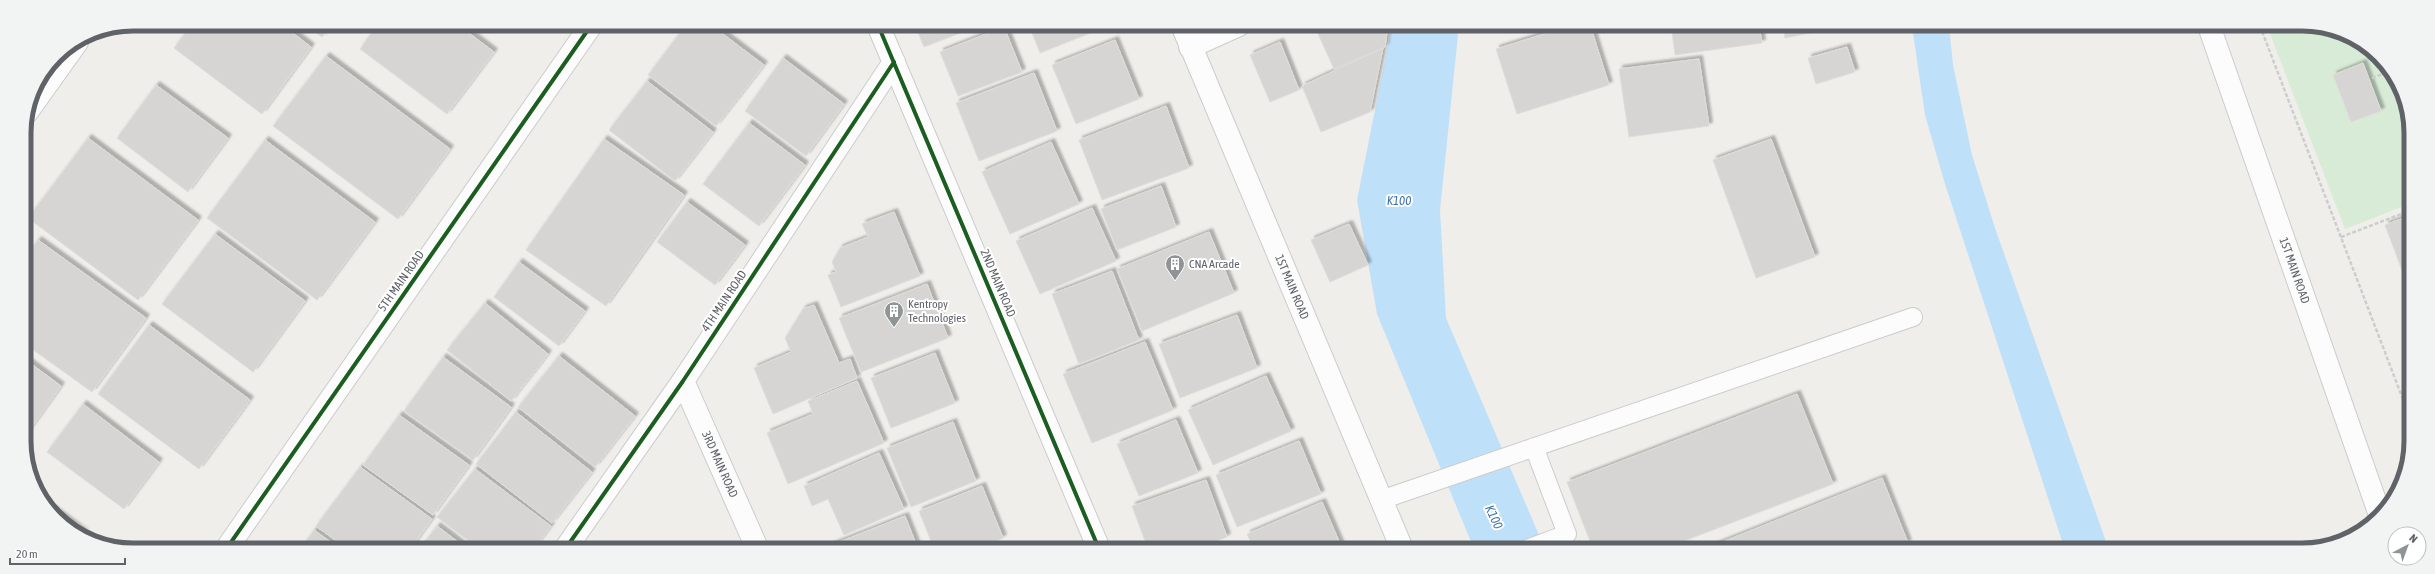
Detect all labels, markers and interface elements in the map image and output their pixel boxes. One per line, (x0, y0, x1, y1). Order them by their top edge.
water label: K100 (1387, 193, 1411, 208)
street label: 1ST MAIN ROAD (2277, 236, 2313, 306)
street label: 2ND MAIN ROAD (977, 247, 1019, 319)
street label: 5TH MAIN ROAD (375, 248, 427, 314)
street label: 1ST MAIN ROAD (1272, 252, 1312, 322)
building icon: CNA Arcade (1164, 253, 1186, 281)
place label: CNA Arcade (1189, 257, 1240, 271)
street label: 4TH MAIN ROAD (698, 268, 750, 334)
place label: Kentropy Technologies (908, 297, 966, 325)
building icon: Kentropy Technologies (883, 300, 905, 328)
street label: 3RD MAIN ROAD (699, 429, 741, 500)
water label: K100 (1482, 503, 1506, 531)
north arrow (2387, 526, 2427, 566)
text: N (2407, 532, 2420, 545)
scale bar (10, 540, 125, 566)
text: 20 m (16, 547, 38, 561)

